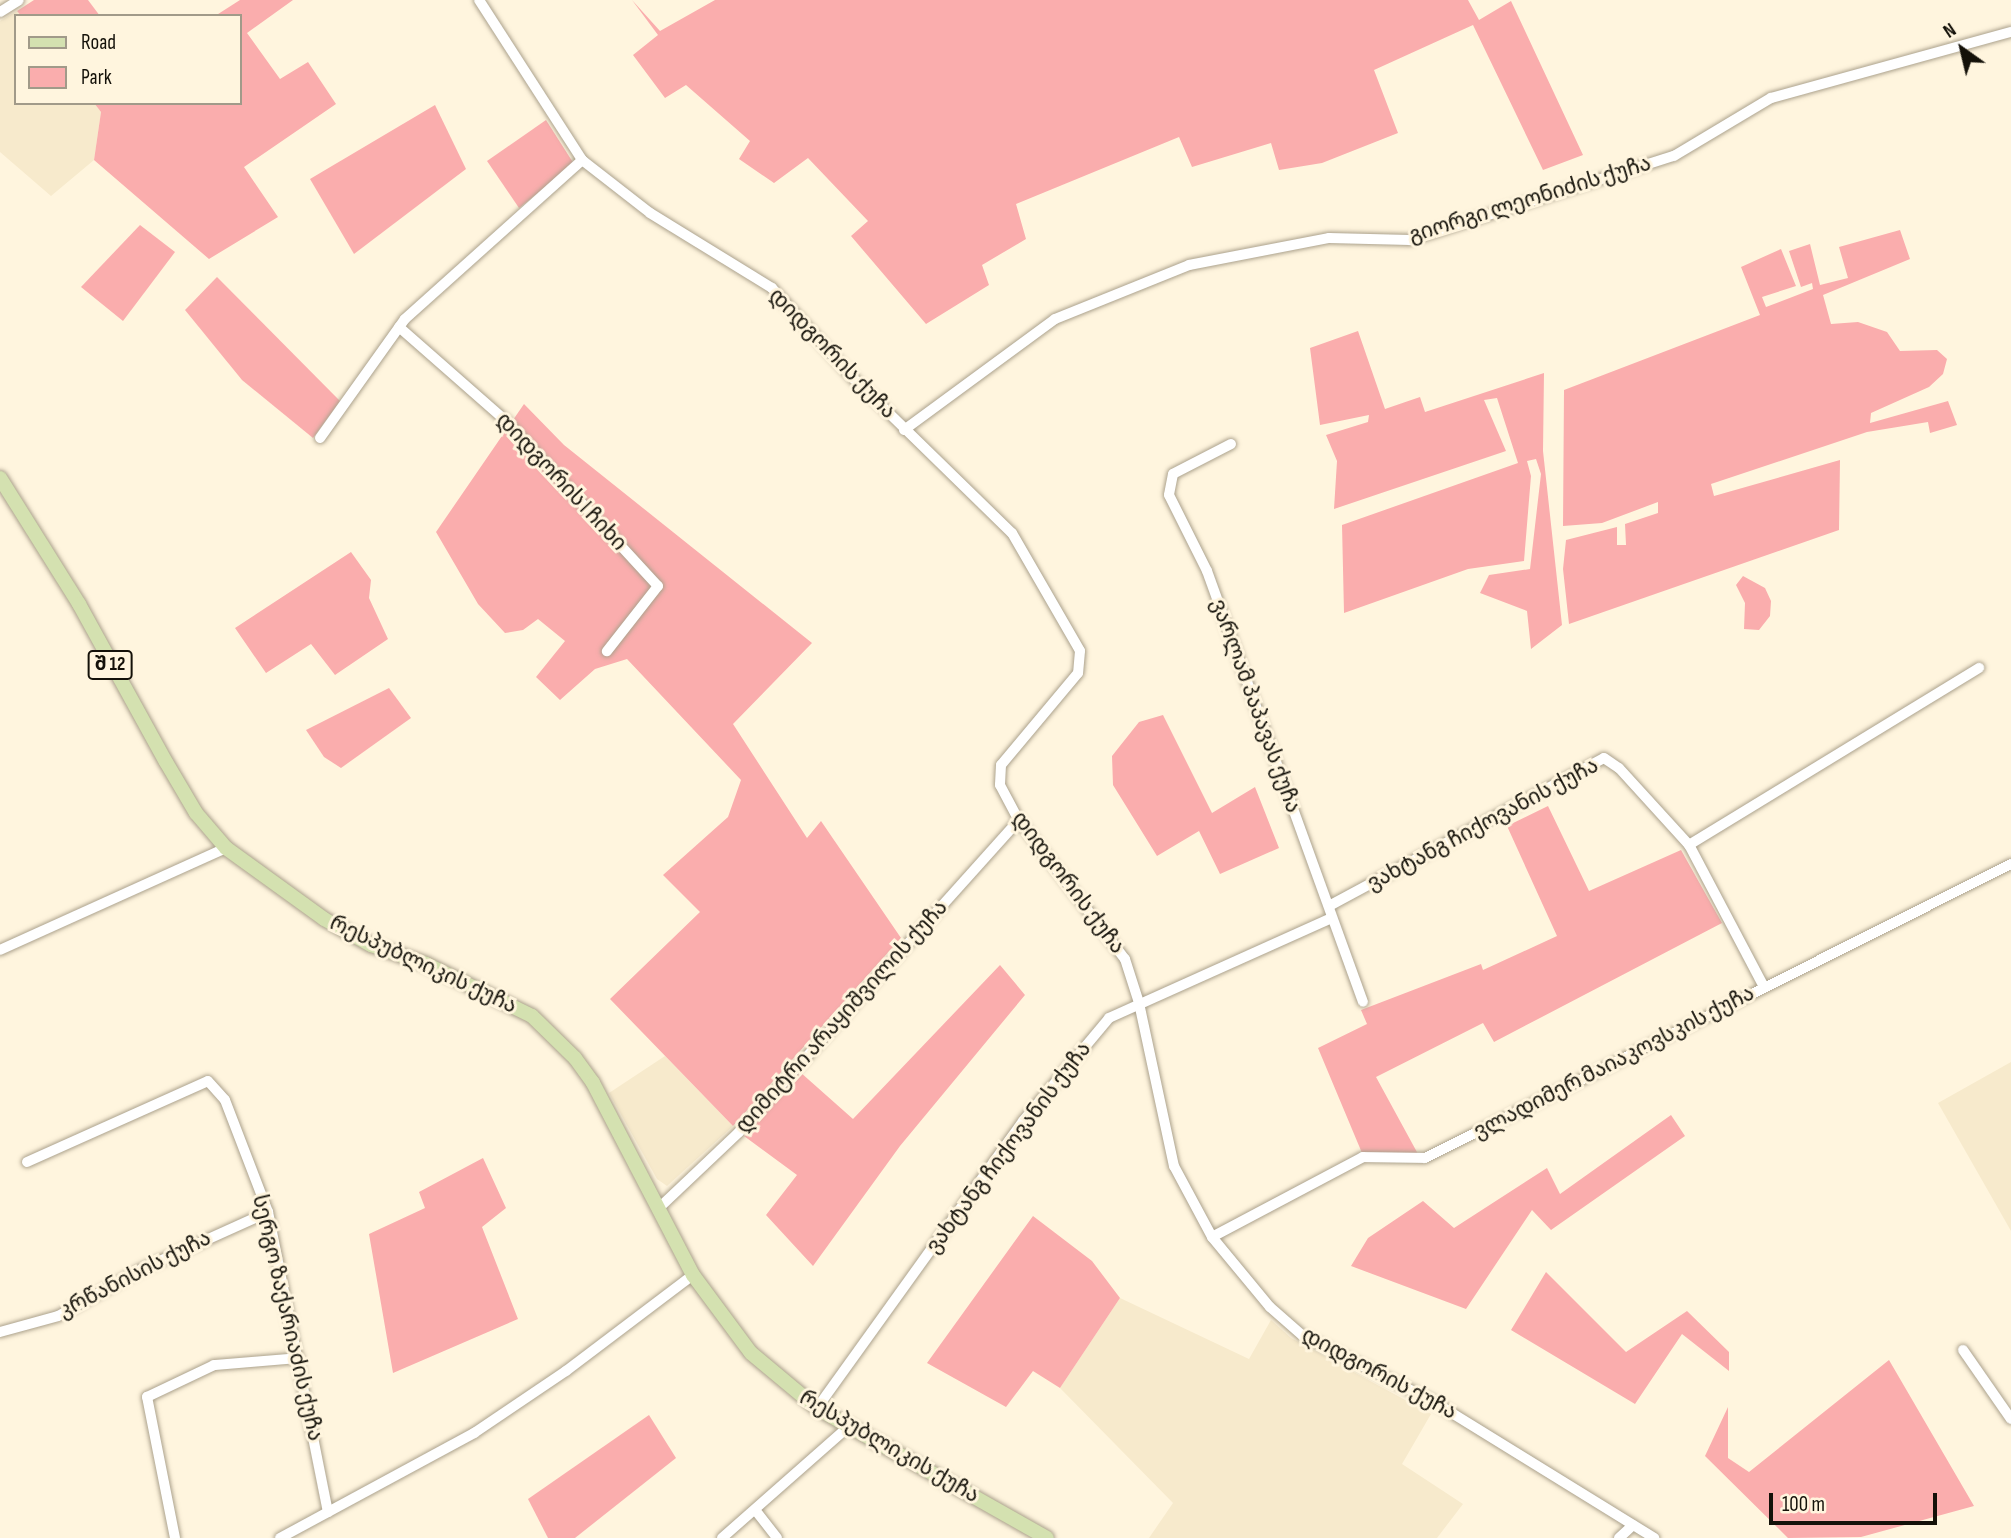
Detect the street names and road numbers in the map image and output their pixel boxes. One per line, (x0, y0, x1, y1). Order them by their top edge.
street label: გიორგი ლეონიძის ქუჩა (1406, 151, 1654, 249)
street label: დიდგორის ქუჩა (763, 284, 901, 424)
street label: დიდგორის I ჩიხი (491, 408, 631, 556)
street label: ვარლამ პაპავას ქუჩა (1205, 596, 1305, 816)
road number: შ 12 (87, 650, 133, 680)
street label: ვახტანგ ჩიქოვანის ქუჩა (1363, 753, 1603, 897)
street label: დიდგორის ქუჩა (1006, 807, 1130, 959)
street label: დიმიტრი არაყიშვილის ქუჩა (731, 895, 953, 1139)
street label: რესპუბლიკის ქუჩა (326, 911, 520, 1019)
street label: ვლადიმერ მაიაკოვსკის ქუჩა (1469, 981, 1759, 1145)
street label: ვახტანგ ჩიქოვანის ქუჩა (921, 1037, 1097, 1259)
street label: სერგო ზაქარიაძის ქუჩა (246, 1192, 328, 1444)
street label: კრწანისის ქუჩა (55, 1226, 215, 1324)
street label: დიდგორის ქუჩა (1297, 1323, 1461, 1425)
street label: რესპუბლიკის ქუჩა (795, 1385, 983, 1509)

